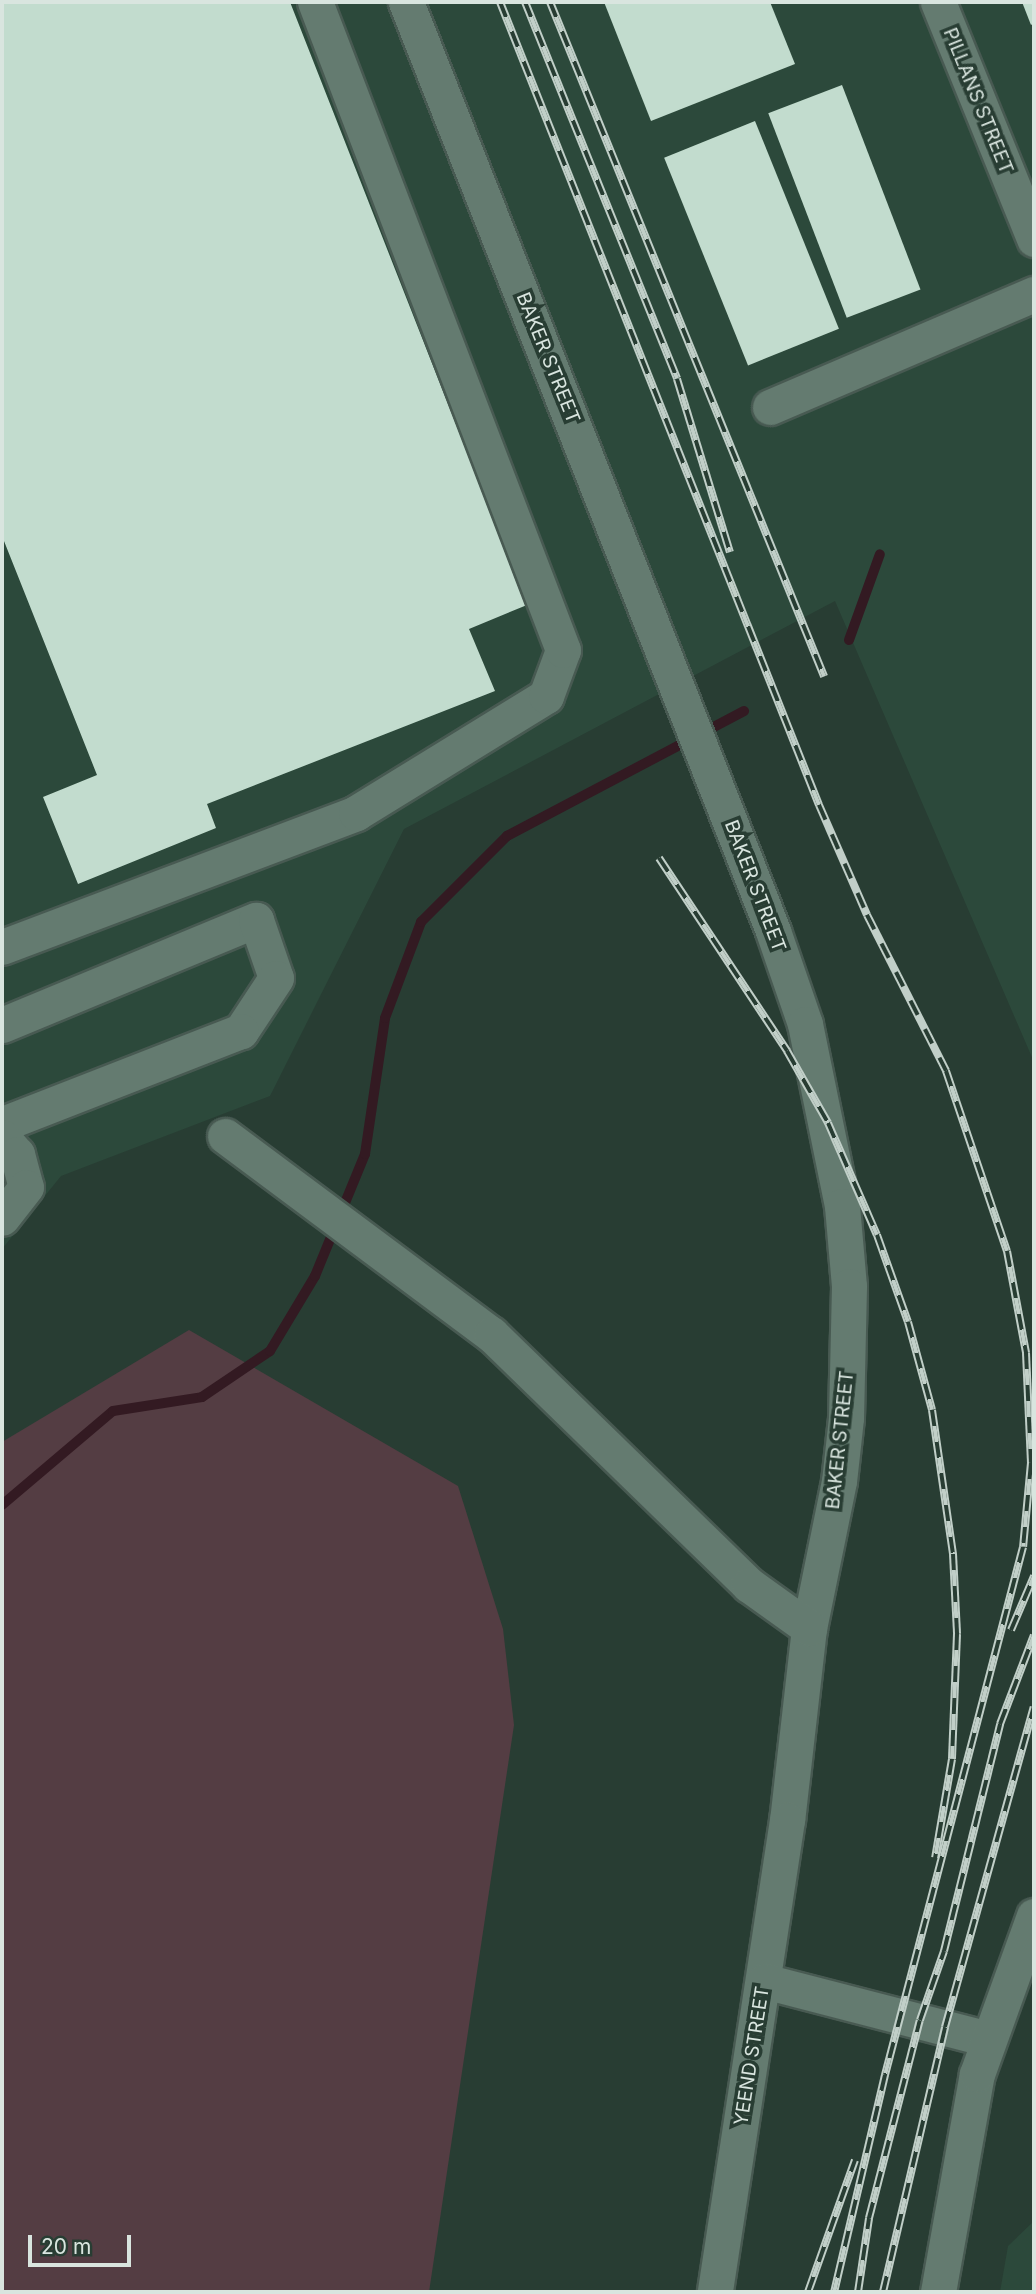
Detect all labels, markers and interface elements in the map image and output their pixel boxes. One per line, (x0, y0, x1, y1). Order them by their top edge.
street label: PILLANS STREET (938, 25, 1018, 177)
street label: BAKER STREET (511, 289, 585, 427)
street label: BAKER STREET (719, 817, 791, 955)
street label: BAKER STREET (821, 1370, 859, 1510)
street label: YEEND STREET (730, 1985, 774, 2127)
scale bar (32, 2220, 135, 2264)
text: 20 m (41, 2234, 91, 2259)

